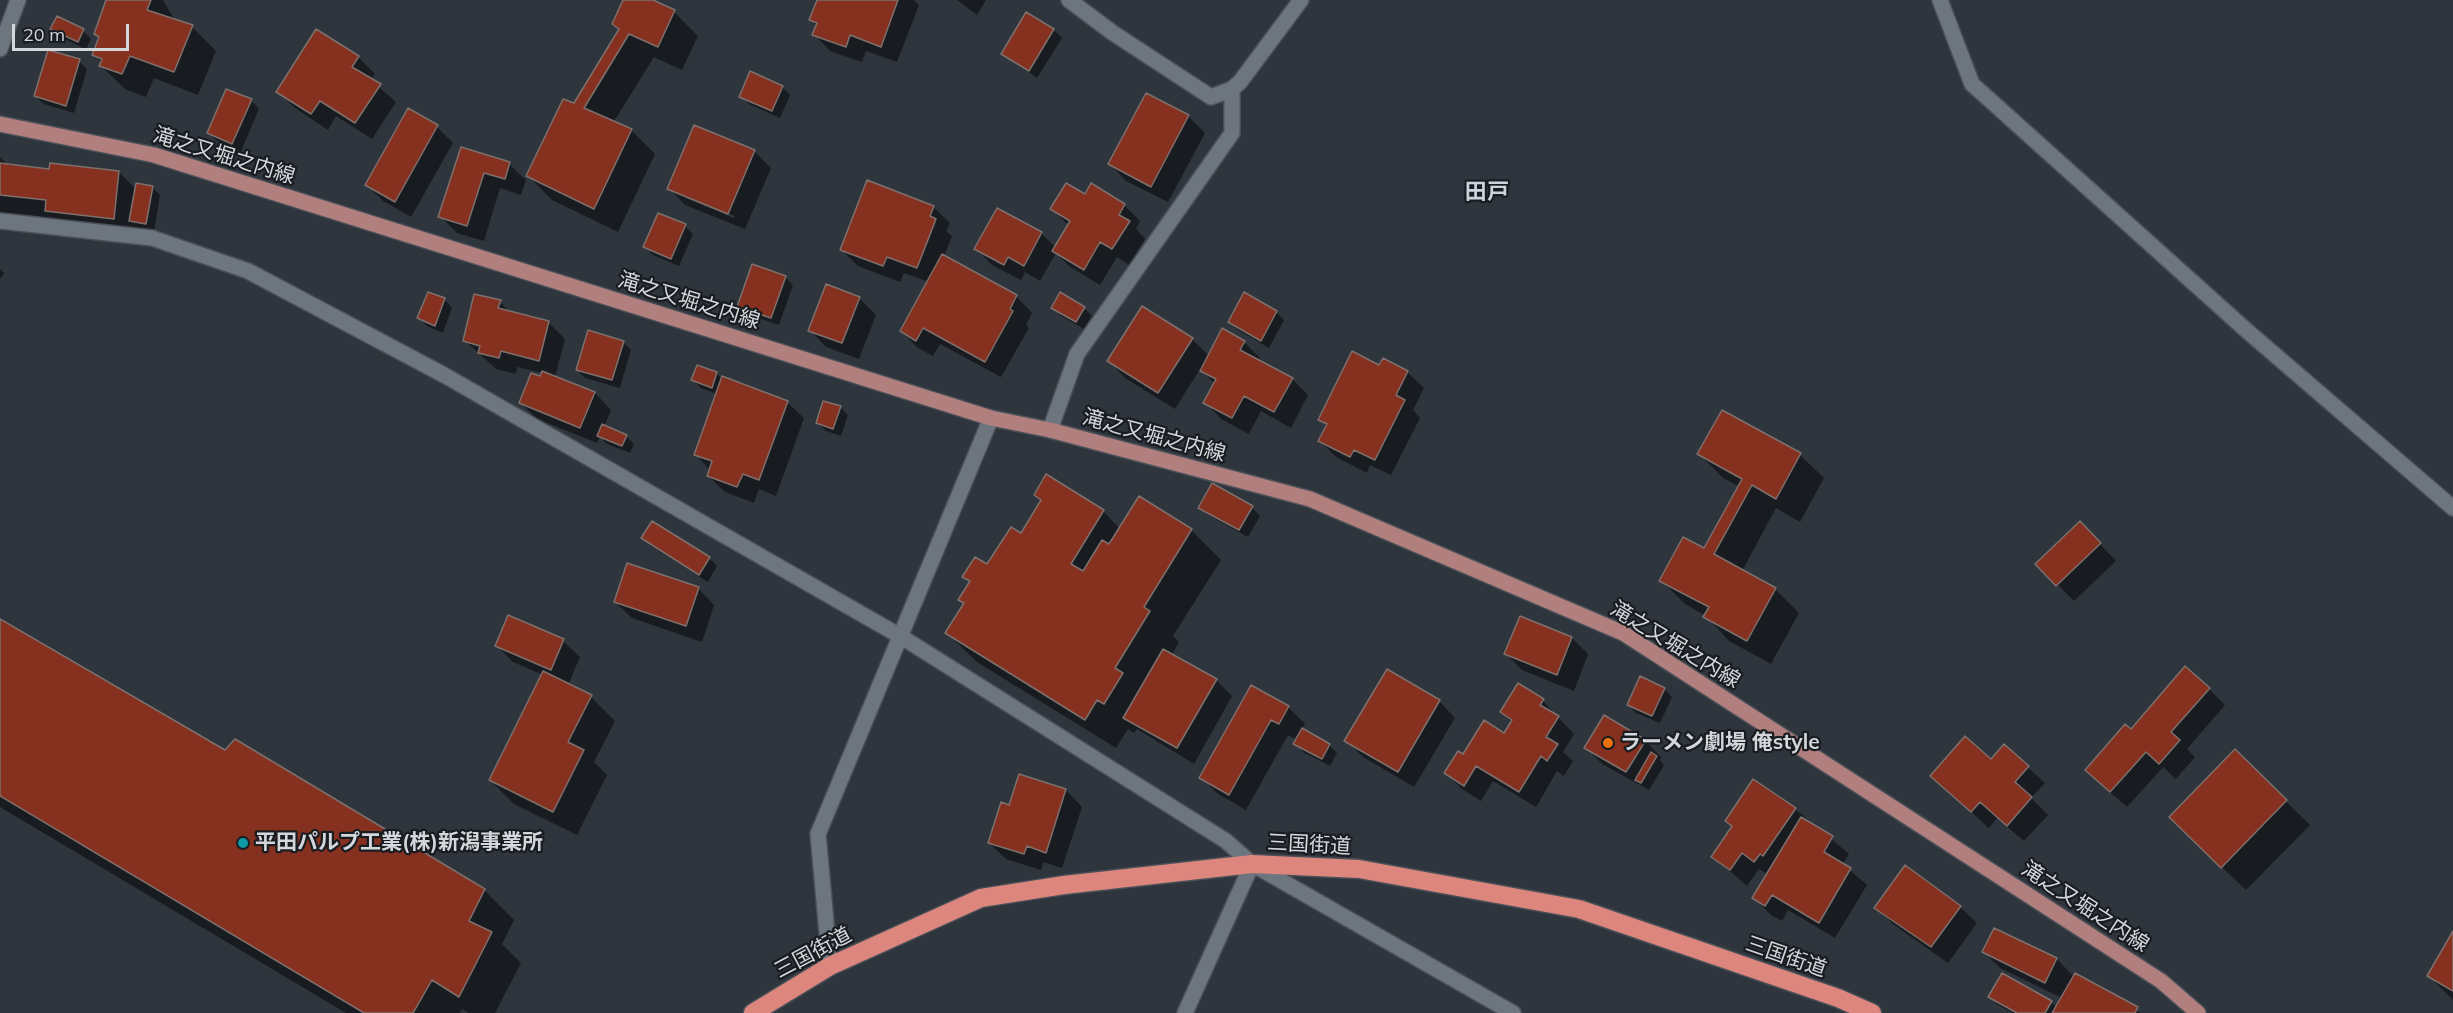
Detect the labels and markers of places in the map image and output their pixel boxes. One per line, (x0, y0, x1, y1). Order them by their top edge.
place label: ラーメン劇場 俺style (1620, 730, 1820, 756)
marker: ラーメン劇場 俺style (1601, 736, 1615, 750)
place label: 平田パルプ工業(株)新潟事業所 (255, 830, 543, 856)
marker: 平田パルプ工業(株)新潟事業所 (236, 836, 250, 850)

